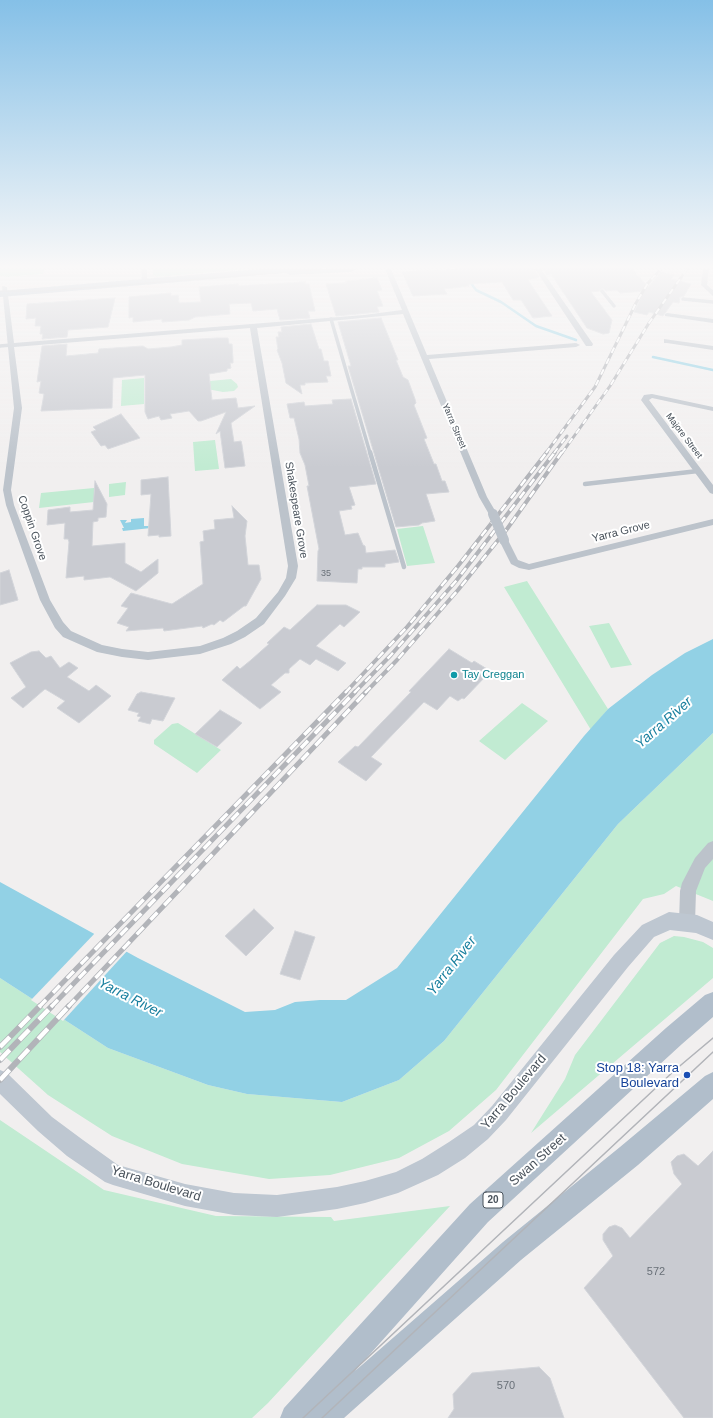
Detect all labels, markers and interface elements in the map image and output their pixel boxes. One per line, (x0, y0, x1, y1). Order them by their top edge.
street label: Yarra Street (440, 402, 468, 450)
street label: Majore Street (663, 411, 705, 461)
street label: Shakespeare Grove (282, 461, 310, 559)
street label: Coppin Grove (15, 494, 49, 562)
street label: Yarra Grove (591, 518, 651, 546)
house number: 35 (321, 569, 331, 579)
place label: Tay Creggan (462, 668, 524, 682)
marker: Tay Creggan (449, 670, 459, 680)
water label: Yarra River (632, 694, 696, 752)
water label: Yarra River (424, 933, 480, 999)
water label: Yarra River (95, 975, 165, 1021)
street label: Yarra Boulevard (478, 1051, 550, 1133)
place label: Stop 18: Yarra Boulevard (596, 1060, 679, 1091)
marker: Stop 18: Yarra Boulevard (682, 1070, 692, 1080)
street label: Swan Street (506, 1131, 570, 1189)
street label: Yarra Boulevard (109, 1163, 203, 1205)
road number: 20 (483, 1192, 503, 1208)
house number: 572 (647, 1265, 665, 1279)
house number: 570 (497, 1379, 515, 1393)

